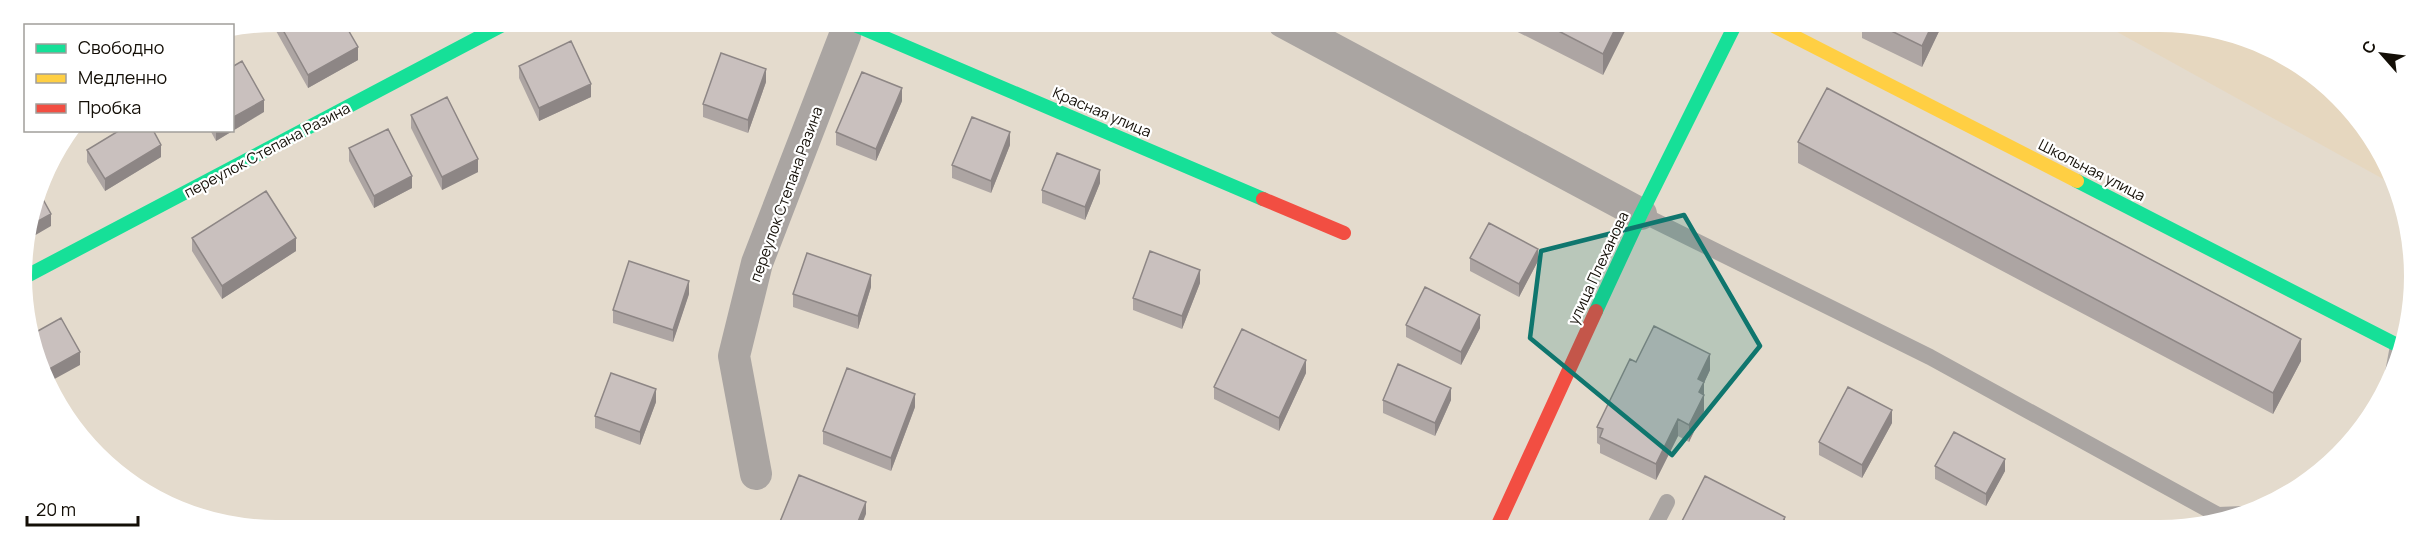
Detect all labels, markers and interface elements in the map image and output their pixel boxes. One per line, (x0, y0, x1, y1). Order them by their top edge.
legend (24, 24, 234, 132)
north arrow (2352, 24, 2412, 84)
text: Свободно (78, 35, 164, 59)
text: С (2356, 36, 2381, 57)
text: Медленно (78, 65, 167, 89)
street label: Красная улица (1049, 82, 1155, 142)
text: Пробка (78, 95, 141, 119)
street label: переулок Степана Разина (180, 97, 354, 203)
street label: переулок Степана Разина (744, 103, 828, 285)
street label: Школьная улица (2035, 134, 2149, 206)
street label: улица Плеханова (1563, 208, 1633, 328)
scale bar (27, 489, 138, 527)
text: 20 m (36, 497, 76, 521)

